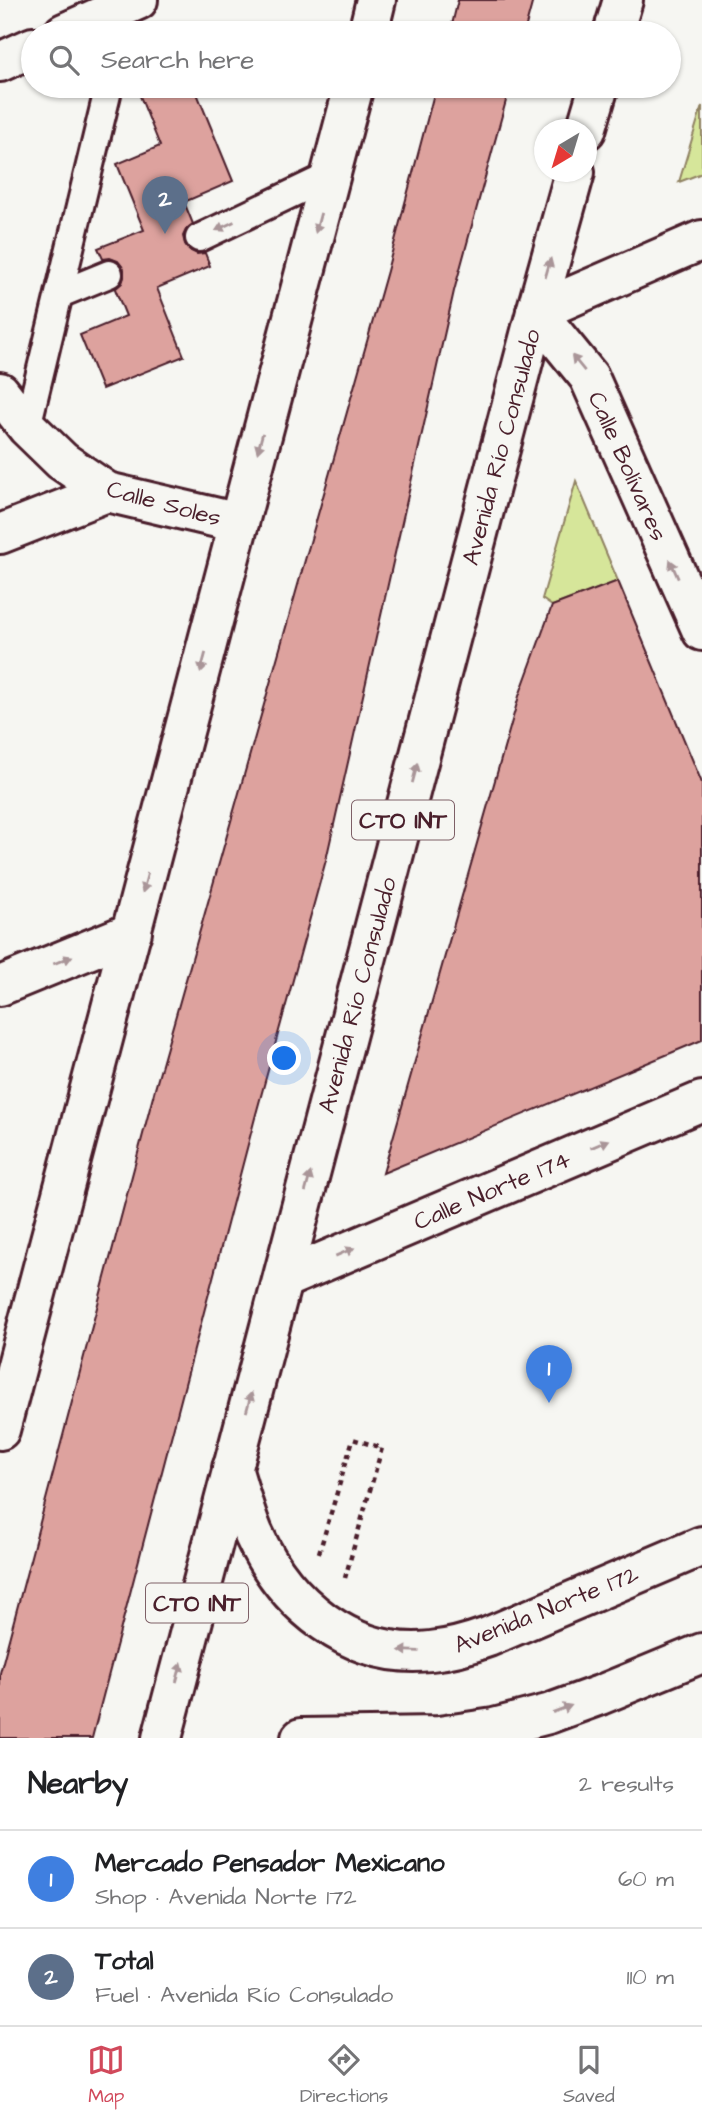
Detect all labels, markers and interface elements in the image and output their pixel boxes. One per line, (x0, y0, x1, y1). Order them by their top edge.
search box (21, 21, 681, 98)
icon: search (45, 41, 83, 79)
text: Search here (101, 42, 254, 78)
north arrow (534, 119, 597, 182)
pin: 2 (142, 176, 188, 234)
one-way arrow (312, 212, 323, 234)
one-way arrow (215, 220, 235, 232)
one-way arrow (543, 257, 554, 279)
street label: Avenida Río Consulado (454, 325, 550, 569)
one-way arrow (571, 355, 586, 372)
street label: Calle Bolívares (579, 386, 675, 547)
one-way arrow (255, 433, 265, 454)
street label: Calle Soles (103, 472, 225, 536)
one-way arrow (668, 559, 680, 579)
one-way arrow (197, 653, 207, 674)
one-way arrow (410, 762, 421, 784)
road number: CTO INT (352, 800, 454, 840)
one-way arrow (139, 872, 150, 894)
street label: Avenida Río Consulado (310, 873, 406, 1117)
one-way arrow (53, 955, 74, 966)
your location (267, 1041, 301, 1075)
one-way arrow (590, 1138, 610, 1150)
street label: Calle Norte 174 (409, 1143, 576, 1239)
one-way arrow (303, 1171, 314, 1193)
one-way arrow (335, 1246, 356, 1257)
pin: 1 (526, 1345, 572, 1403)
one-way arrow (245, 1391, 255, 1412)
street label: Avenida Norte 172 (449, 1557, 644, 1662)
road number: CTO INT (146, 1584, 248, 1622)
one-way arrow (398, 1646, 420, 1657)
one-way arrow (174, 1661, 185, 1683)
one-way arrow (552, 1703, 573, 1714)
text: Nearby (28, 1763, 128, 1805)
text: 2 results (579, 1768, 674, 1800)
text: Mercado Pensador Mexicano (95, 1845, 445, 1881)
text: 1 (50, 1863, 52, 1895)
text: 60 m (618, 1863, 674, 1895)
text: Shop · Avenida Norte 172 (95, 1881, 357, 1913)
text: Total (95, 1943, 154, 1979)
text: 2 (44, 1961, 58, 1993)
text: 110 m (626, 1961, 674, 1993)
text: Fuel · Avenida Río Consulado (95, 1979, 393, 2011)
tab: Map (87, 2041, 125, 2110)
tab: Directions (300, 2041, 388, 2110)
tab: Saved (563, 2041, 615, 2110)

